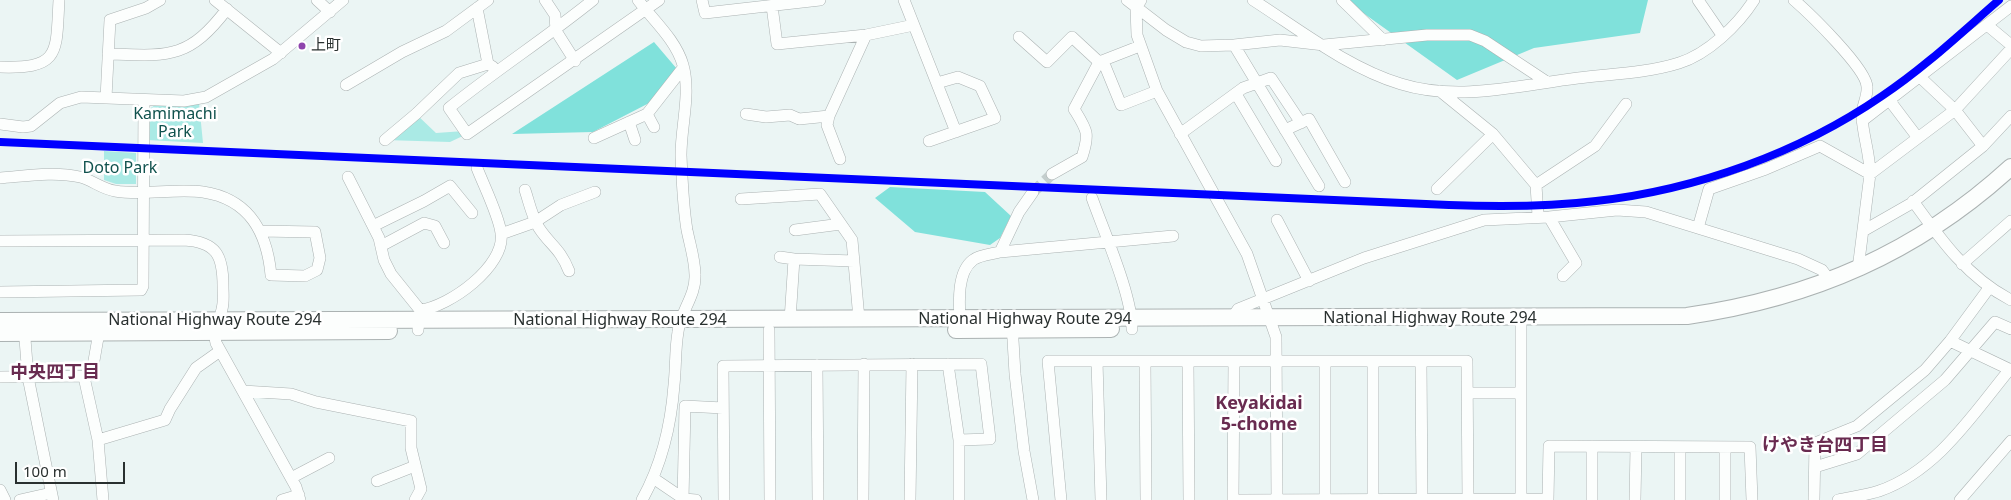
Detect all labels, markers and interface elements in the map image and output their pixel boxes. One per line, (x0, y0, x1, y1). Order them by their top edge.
place label: 上町 (311, 37, 341, 55)
marker: 上町 (297, 41, 307, 51)
park label: Kamimachi Park (133, 104, 217, 142)
park label: Doto Park (83, 158, 157, 178)
street label: National Highway Route 294 (1323, 308, 1537, 328)
street label: National Highway Route 294 (918, 309, 1132, 329)
street label: National Highway Route 294 (108, 310, 322, 330)
street label: National Highway Route 294 (513, 310, 727, 330)
district label: 中央四丁目 (10, 362, 100, 384)
district label: Keyakidai 5-chome (1215, 393, 1303, 436)
district label: けやき台四丁目 (1762, 435, 1888, 457)
scale bar (18, 452, 128, 484)
text: 100 m (23, 461, 67, 481)

